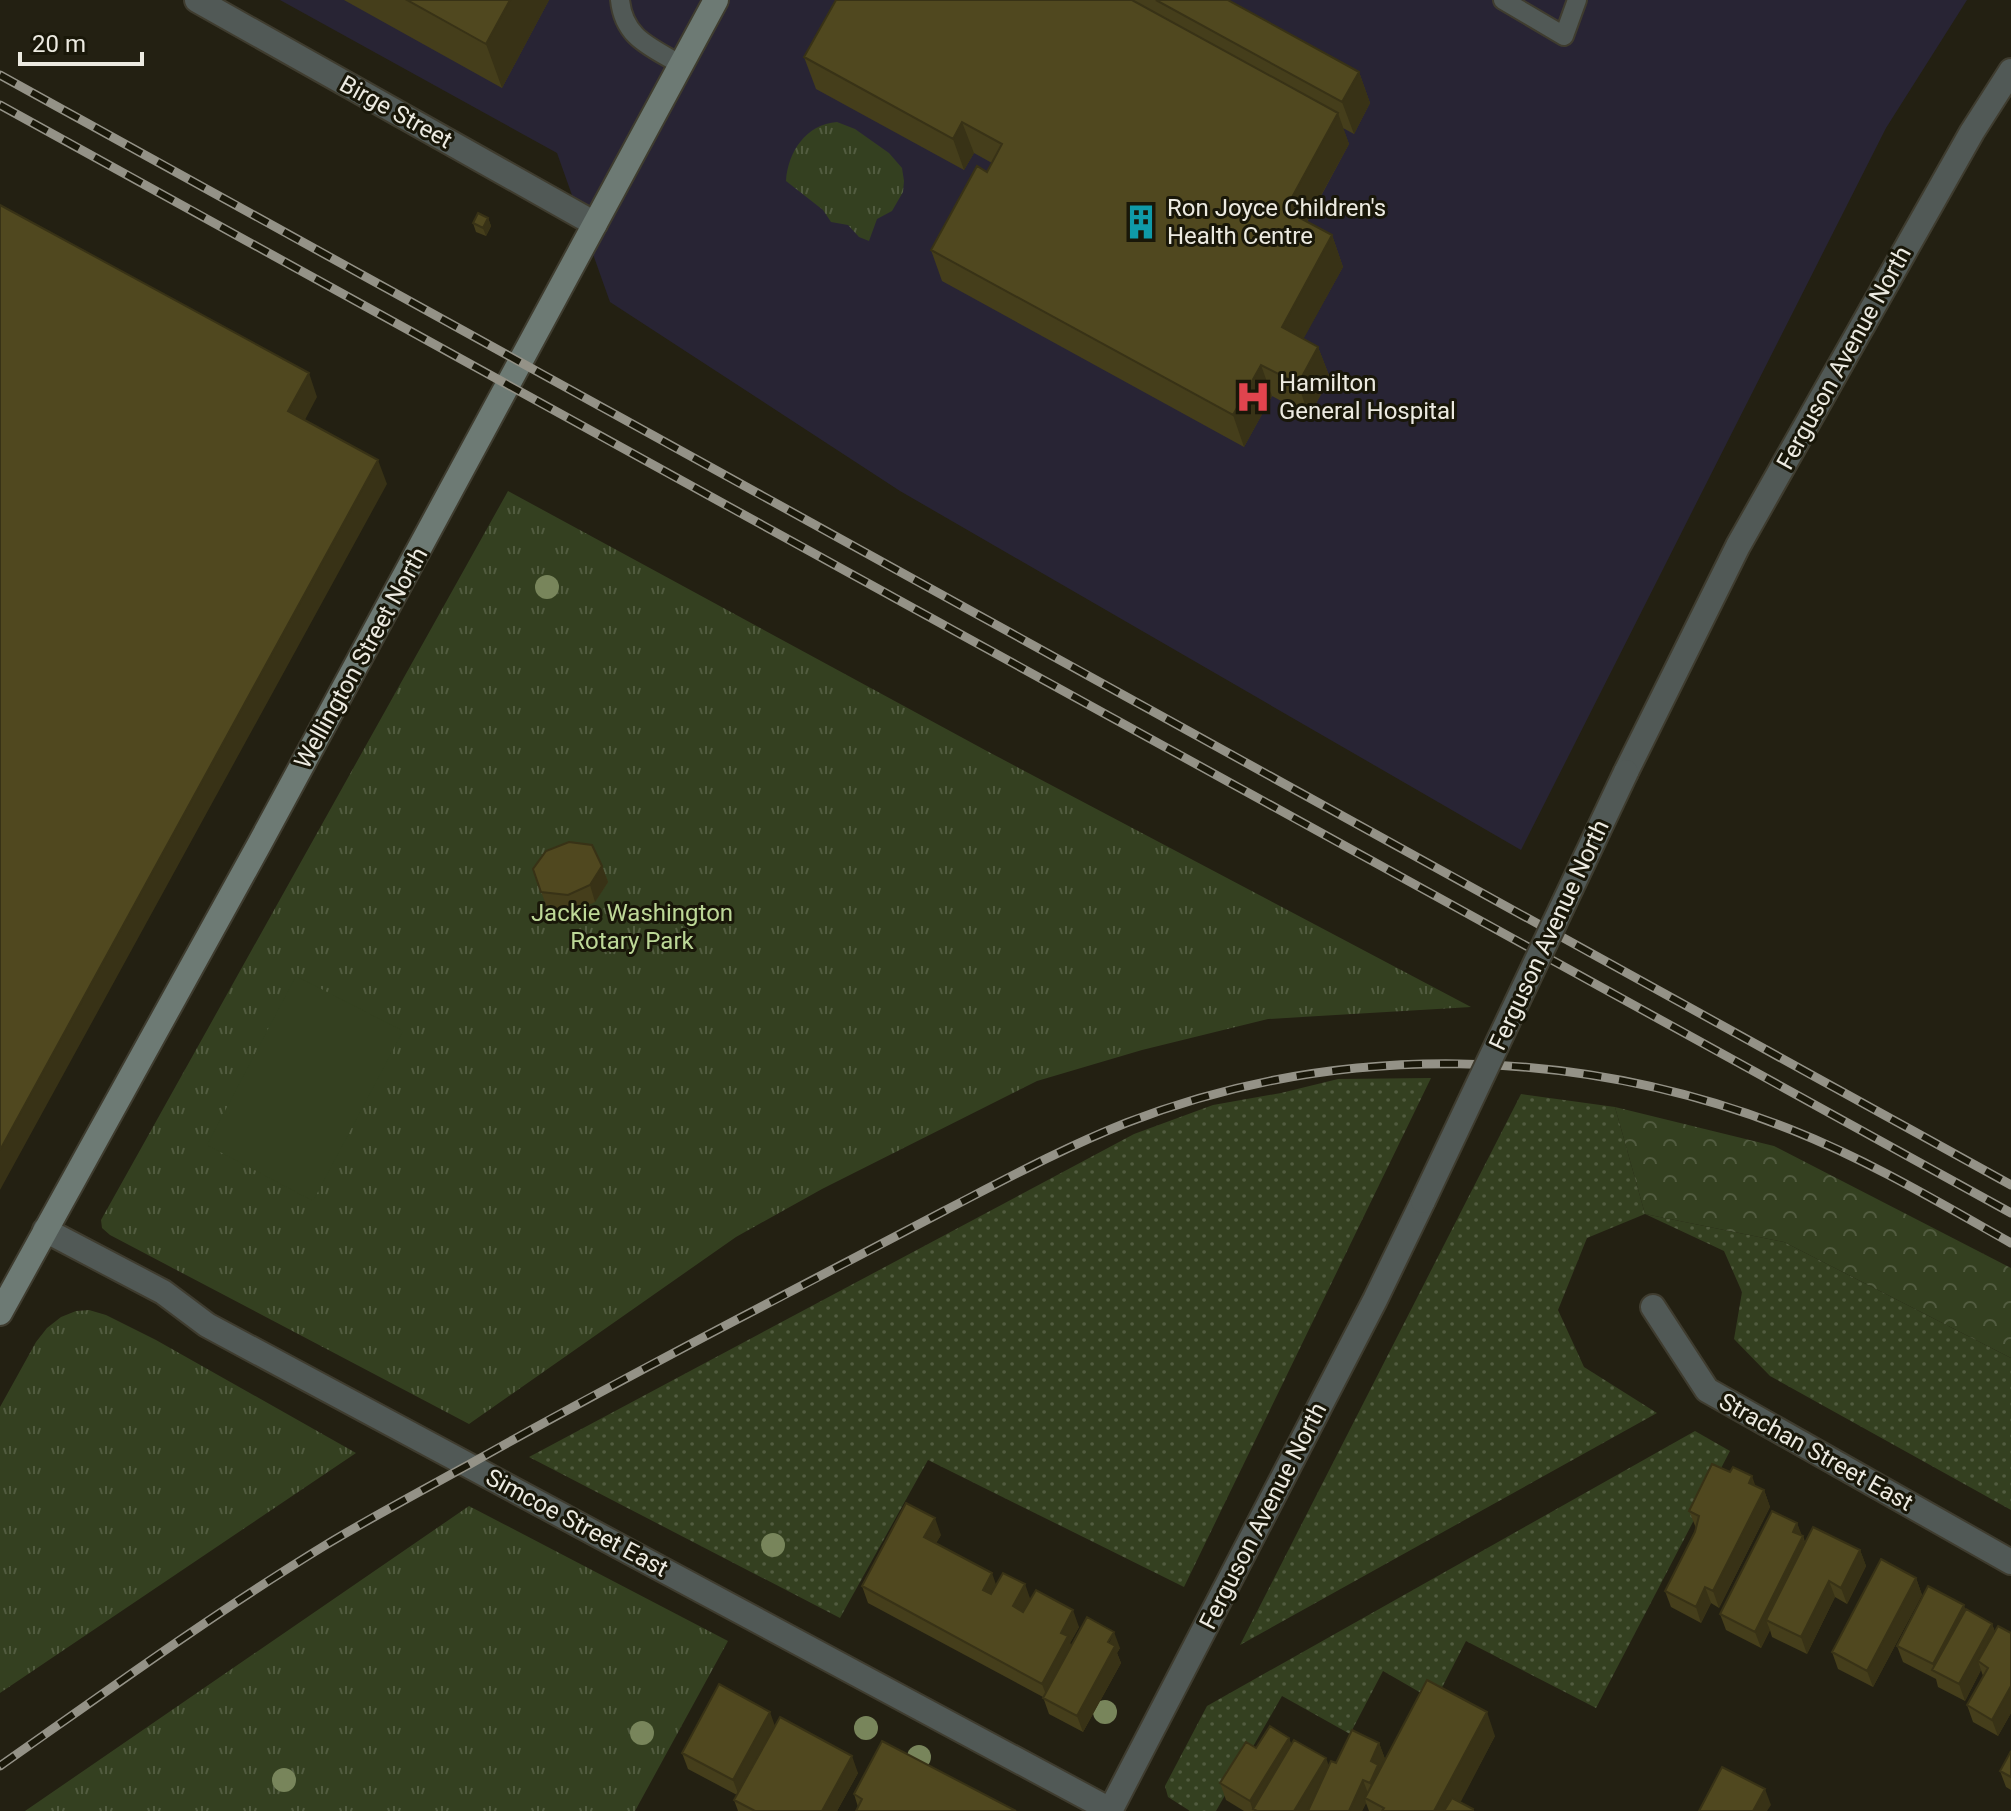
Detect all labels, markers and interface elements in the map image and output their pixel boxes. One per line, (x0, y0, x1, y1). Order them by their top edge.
scale bar (20, 16, 142, 66)
text: 20 m (32, 30, 86, 58)
street label: Birge Street (335, 70, 457, 154)
place label: Ron Joyce Children's Health Centre (1167, 194, 1386, 250)
building icon: Ron Joyce Children's Health Centre (1122, 203, 1160, 241)
street label: Ferguson Avenue North (1771, 242, 1917, 474)
place label: Hamilton General Hospital (1279, 369, 1456, 425)
hospital icon: Hamilton General Hospital (1234, 378, 1272, 416)
street label: Wellington Street North (289, 543, 433, 773)
street label: Ferguson Avenue North (1483, 815, 1615, 1055)
park label: Jackie Washington Rotary Park (531, 899, 733, 955)
street label: Strachan Street East (1714, 1387, 1918, 1517)
street label: Ferguson Avenue North (1194, 1398, 1332, 1634)
street label: Simcoe Street East (481, 1463, 673, 1583)

